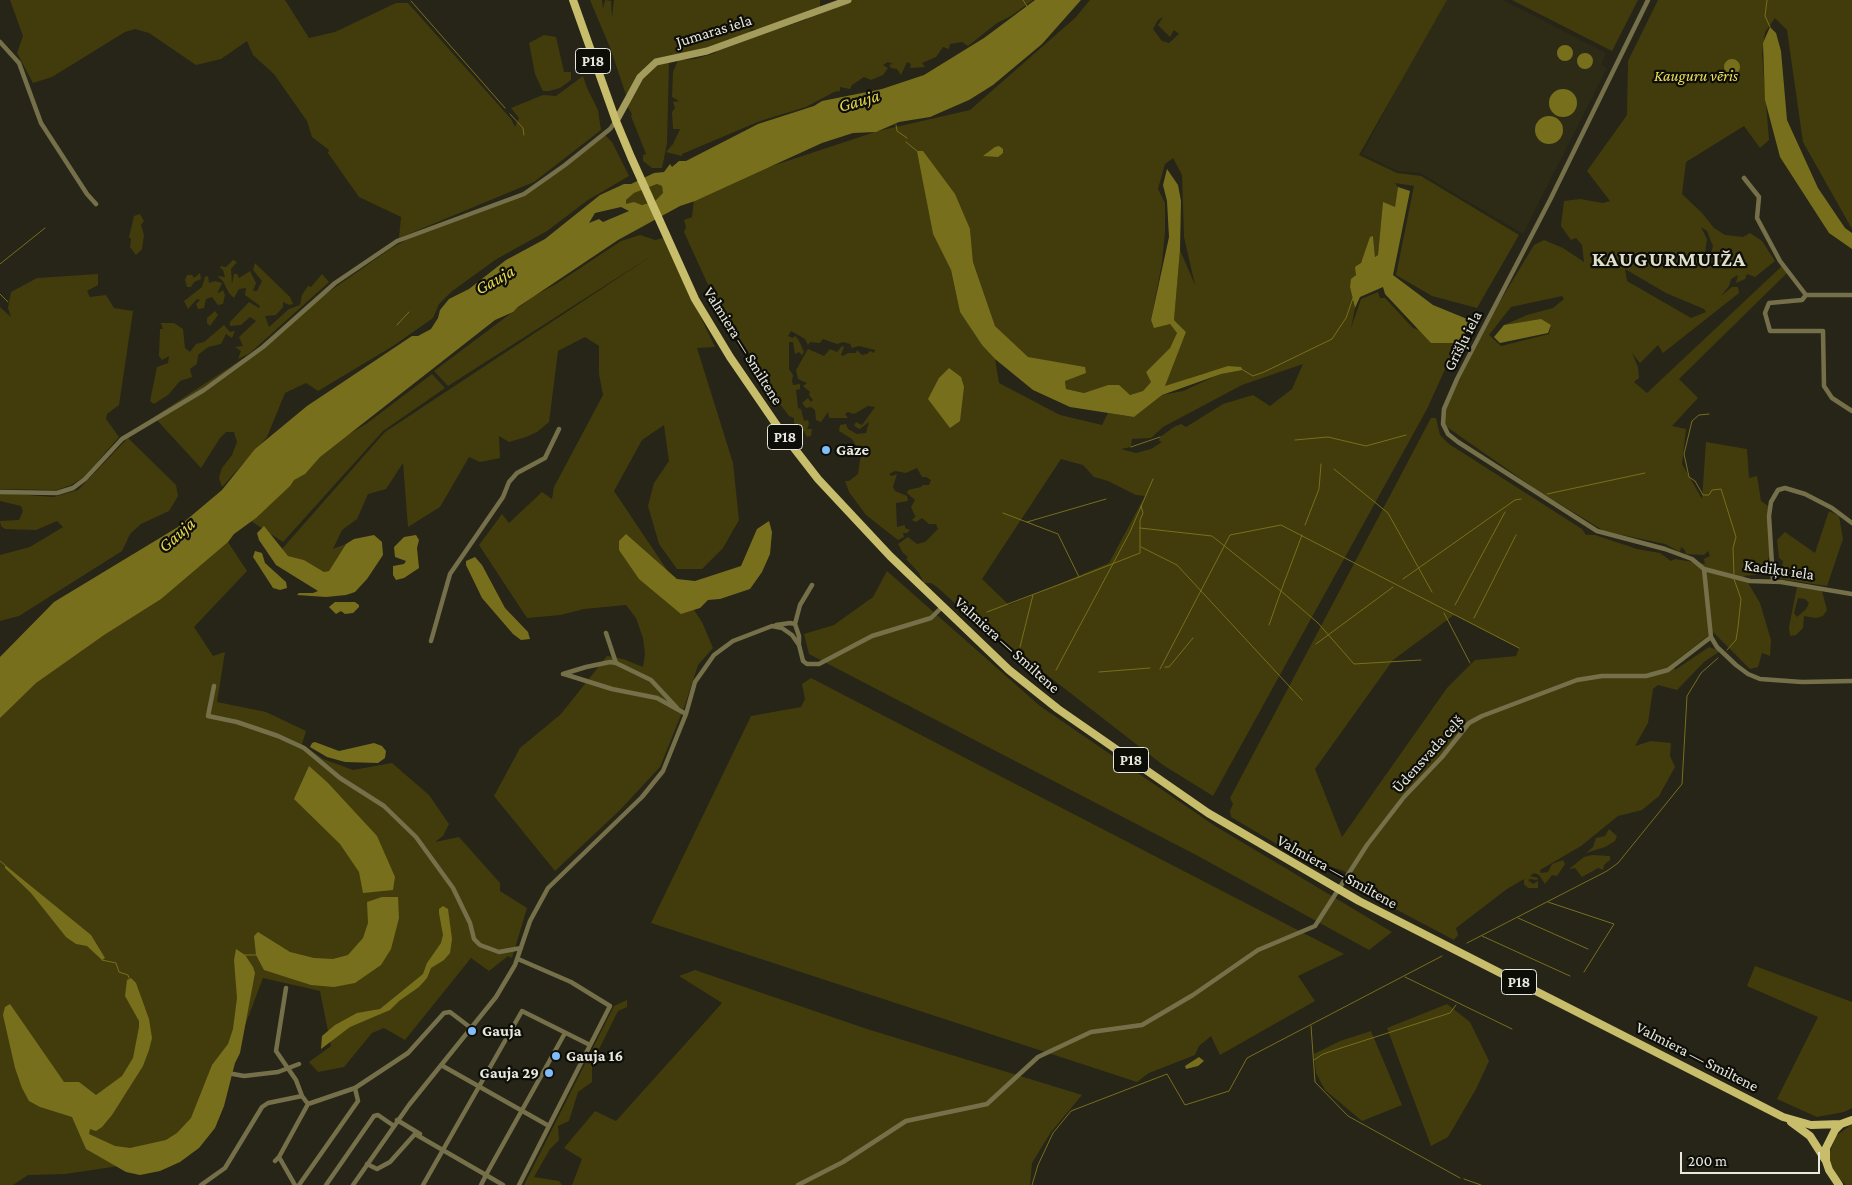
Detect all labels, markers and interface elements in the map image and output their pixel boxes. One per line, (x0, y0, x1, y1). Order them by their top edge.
street label: Jumaras iela (674, 10, 754, 52)
road number: P18 (576, 48, 610, 74)
park label: Kauguru vēris (1654, 66, 1738, 86)
water label: Gauja (836, 85, 882, 117)
district label: KAUGURMUIŽA (1590, 247, 1748, 273)
water label: Gauja (471, 260, 519, 300)
street label: Valmiera — Smiltene (699, 284, 787, 408)
street label: Grīšļu iela (1440, 308, 1486, 374)
road number: P18 (768, 424, 802, 450)
place label: Gāze (836, 440, 869, 460)
marker: Gāze (820, 444, 832, 456)
water label: Gauja (154, 513, 200, 557)
street label: Kadiķu iela (1743, 556, 1815, 584)
street label: Valmiera — Smiltene (950, 593, 1064, 697)
street label: Ūdensvada ceļš (1388, 711, 1468, 797)
road number: P18 (1114, 748, 1148, 772)
street label: Valmiera — Smiltene (1273, 831, 1401, 913)
road number: P18 (1502, 970, 1536, 994)
street label: Valmiera — Smiltene (1632, 1018, 1762, 1096)
place label: Gauja (482, 1021, 521, 1041)
marker: Gauja (466, 1025, 478, 1037)
place label: Gauja 16 (566, 1046, 623, 1066)
marker: Gauja 16 (550, 1050, 562, 1062)
place label: Gauja 29 (480, 1063, 539, 1083)
marker: Gauja 29 (543, 1067, 555, 1079)
scale bar (1682, 1142, 1822, 1174)
text: 200 m (1688, 1153, 1727, 1169)

